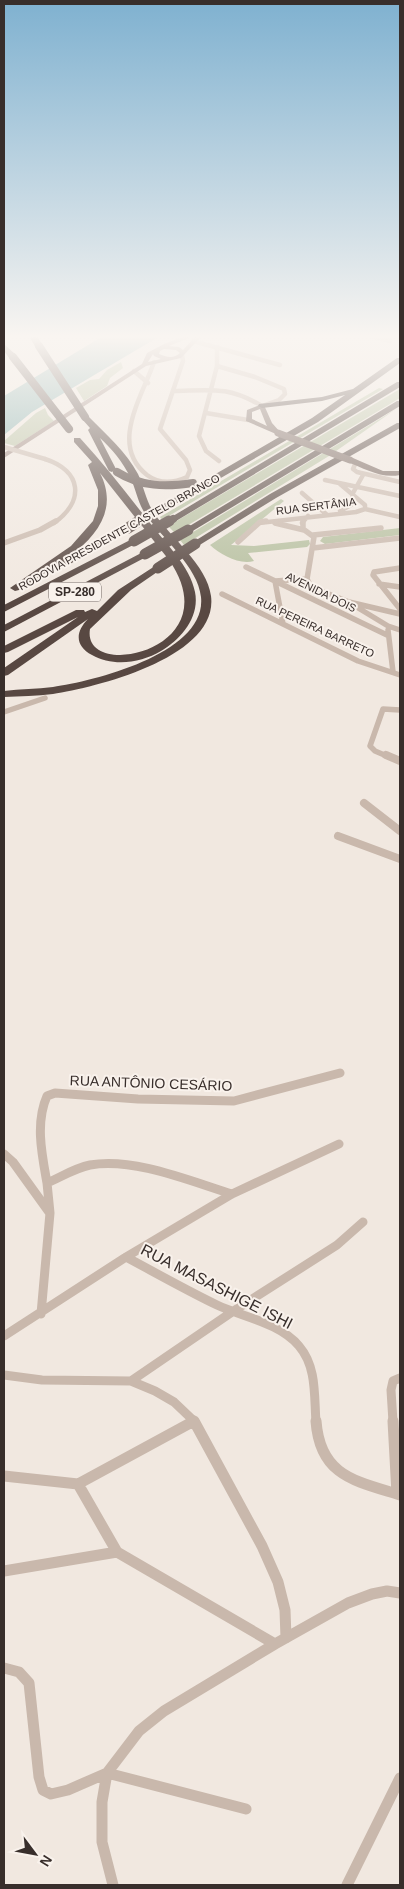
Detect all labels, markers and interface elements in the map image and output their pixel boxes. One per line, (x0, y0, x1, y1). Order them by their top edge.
street label: RODOVIA PRESIDENTE CASTELO BRANCO (16, 471, 222, 593)
street label: RUA SERTÂNIA (275, 495, 357, 517)
street label: AVENIDA DOIS (284, 570, 358, 614)
road number: SP-280 (49, 582, 101, 602)
street label: RUA PEREIRA BARRETO (254, 594, 377, 660)
street label: RUA ANTÔNIO CESÁRIO (69, 1072, 233, 1094)
street label: RUA MASASHIGE ISHI (138, 1241, 295, 1332)
north arrow (10, 1829, 60, 1879)
text: N (37, 1852, 55, 1869)

